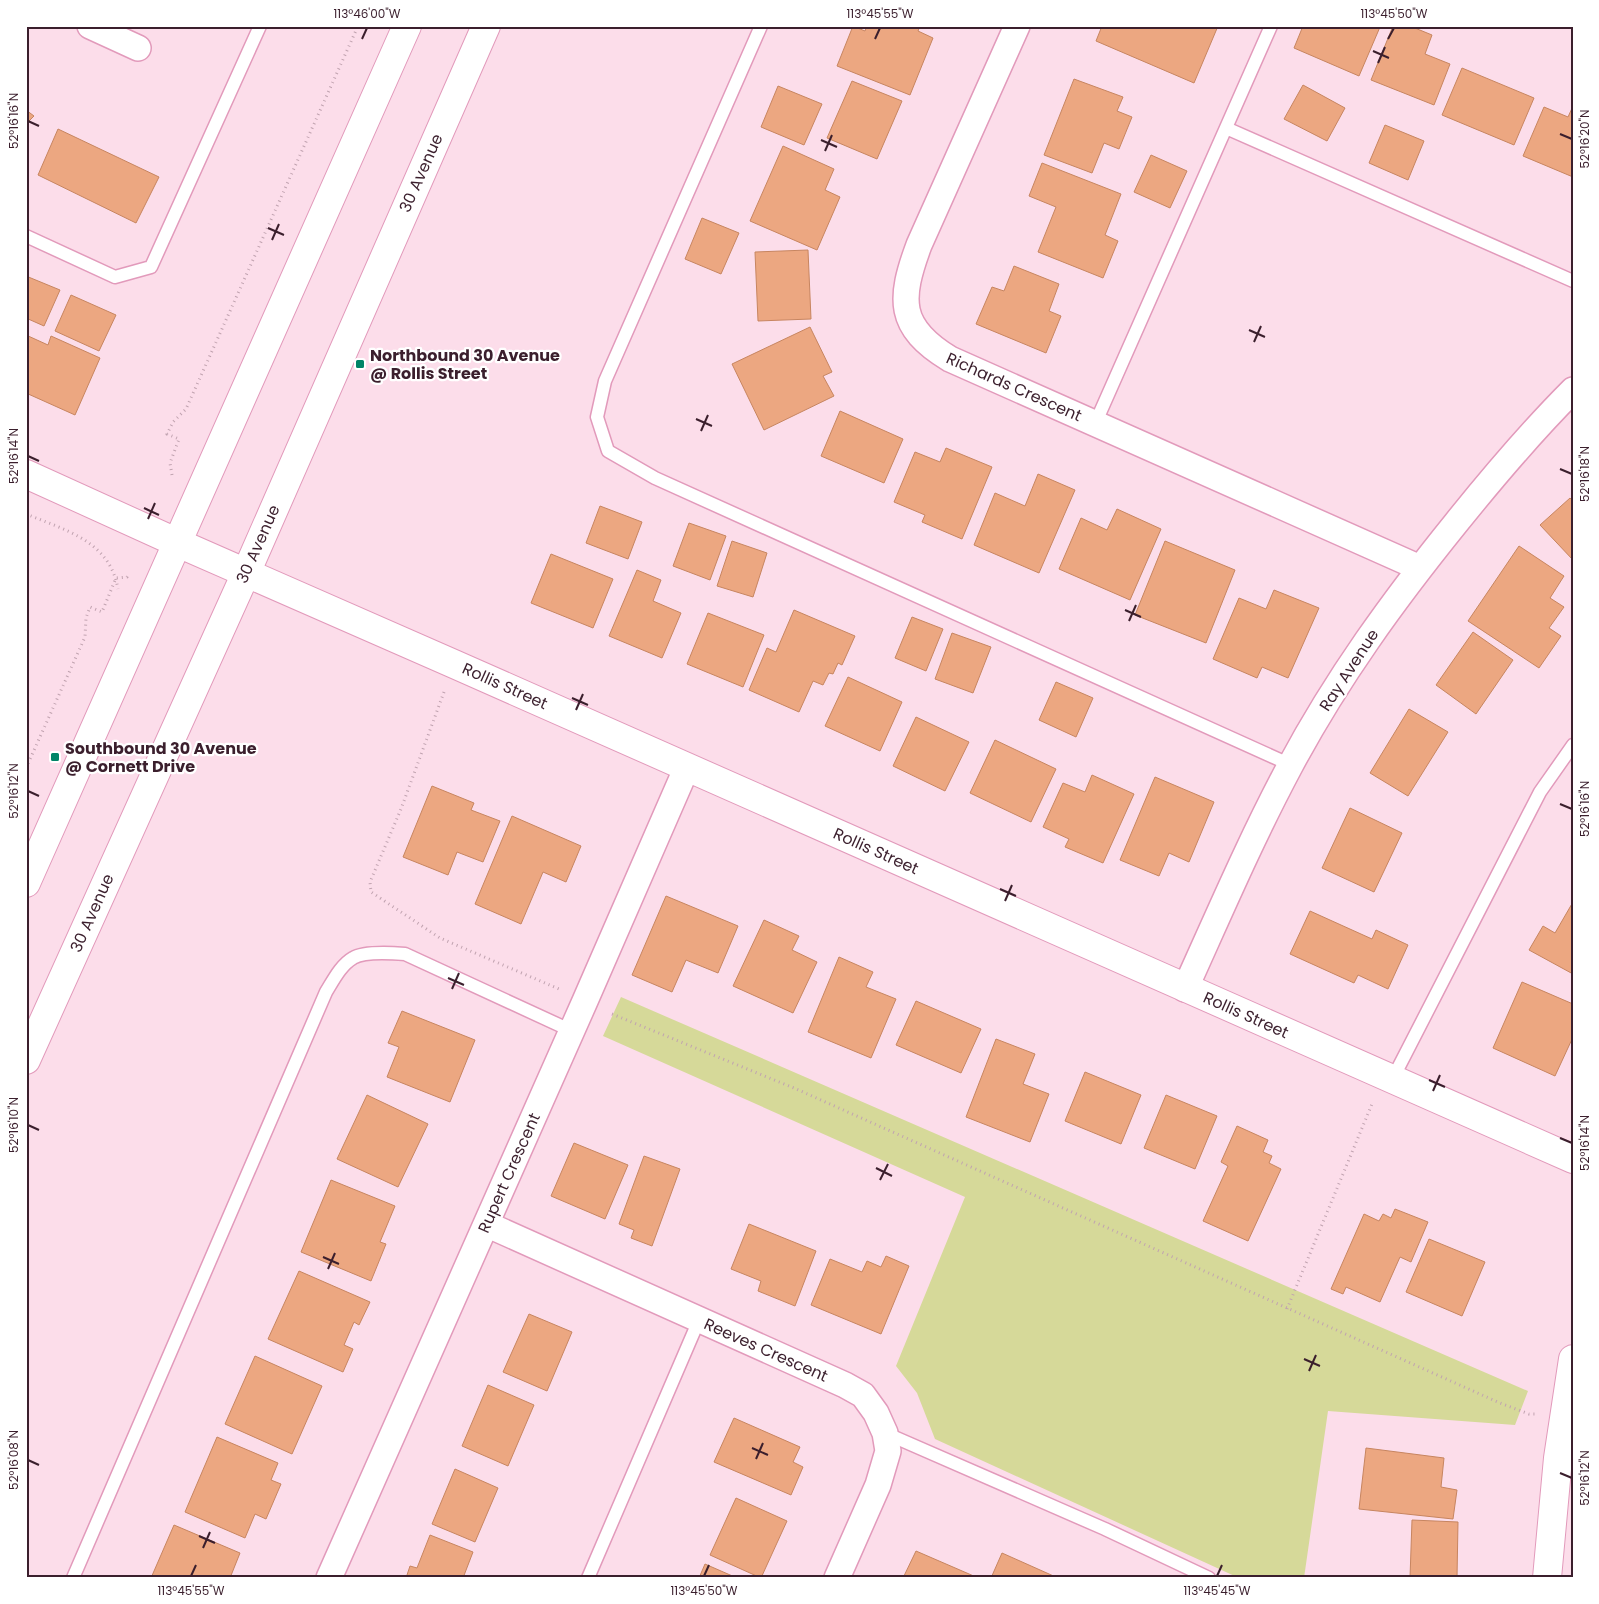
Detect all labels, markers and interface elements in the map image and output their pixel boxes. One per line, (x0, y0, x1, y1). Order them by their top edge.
text: 113°46'00"W (333, 5, 401, 22)
text: 113°45'55"W (847, 5, 914, 22)
text: 113°45'50"W (1361, 5, 1428, 22)
text: 52°16'16"N (5, 93, 22, 149)
text: 52°16'20"N (1576, 109, 1593, 169)
street label: 30 Avenue (393, 130, 449, 216)
place label: Northbound 30 Avenue @ Rollis Street (370, 344, 560, 385)
street label: Richards Crescent (943, 347, 1086, 427)
marker: Northbound 30 Avenue @ Rollis Street (354, 358, 366, 370)
text: 52°16'14"N (5, 428, 22, 484)
text: 52°16'18"N (1576, 446, 1593, 502)
street label: 30 Avenue (230, 501, 286, 587)
street label: Ray Avenue (1314, 624, 1384, 716)
street label: Rollis Street (459, 657, 552, 715)
place label: Southbound 30 Avenue @ Cornett Drive (65, 737, 257, 778)
marker: Southbound 30 Avenue @ Cornett Drive (49, 751, 61, 763)
text: 52°16'12"N (5, 763, 22, 819)
text: 52°16'16"N (1576, 781, 1593, 837)
street label: Rollis Street (830, 822, 923, 880)
street label: 30 Avenue (64, 870, 120, 956)
street label: Rollis Street (1200, 986, 1293, 1044)
text: 52°16'10"N (5, 1097, 22, 1153)
street label: Rupert Crescent (472, 1109, 546, 1237)
text: 52°16'14"N (1576, 1115, 1593, 1171)
street label: Reeves Crescent (700, 1312, 832, 1388)
text: 52°16'08"N (5, 1430, 22, 1490)
text: 52°16'12"N (1576, 1450, 1593, 1506)
text: 113°45'55"W (158, 1582, 225, 1599)
text: 113°45'50"W (671, 1582, 738, 1599)
text: 113°45'45"W (1184, 1582, 1251, 1599)

